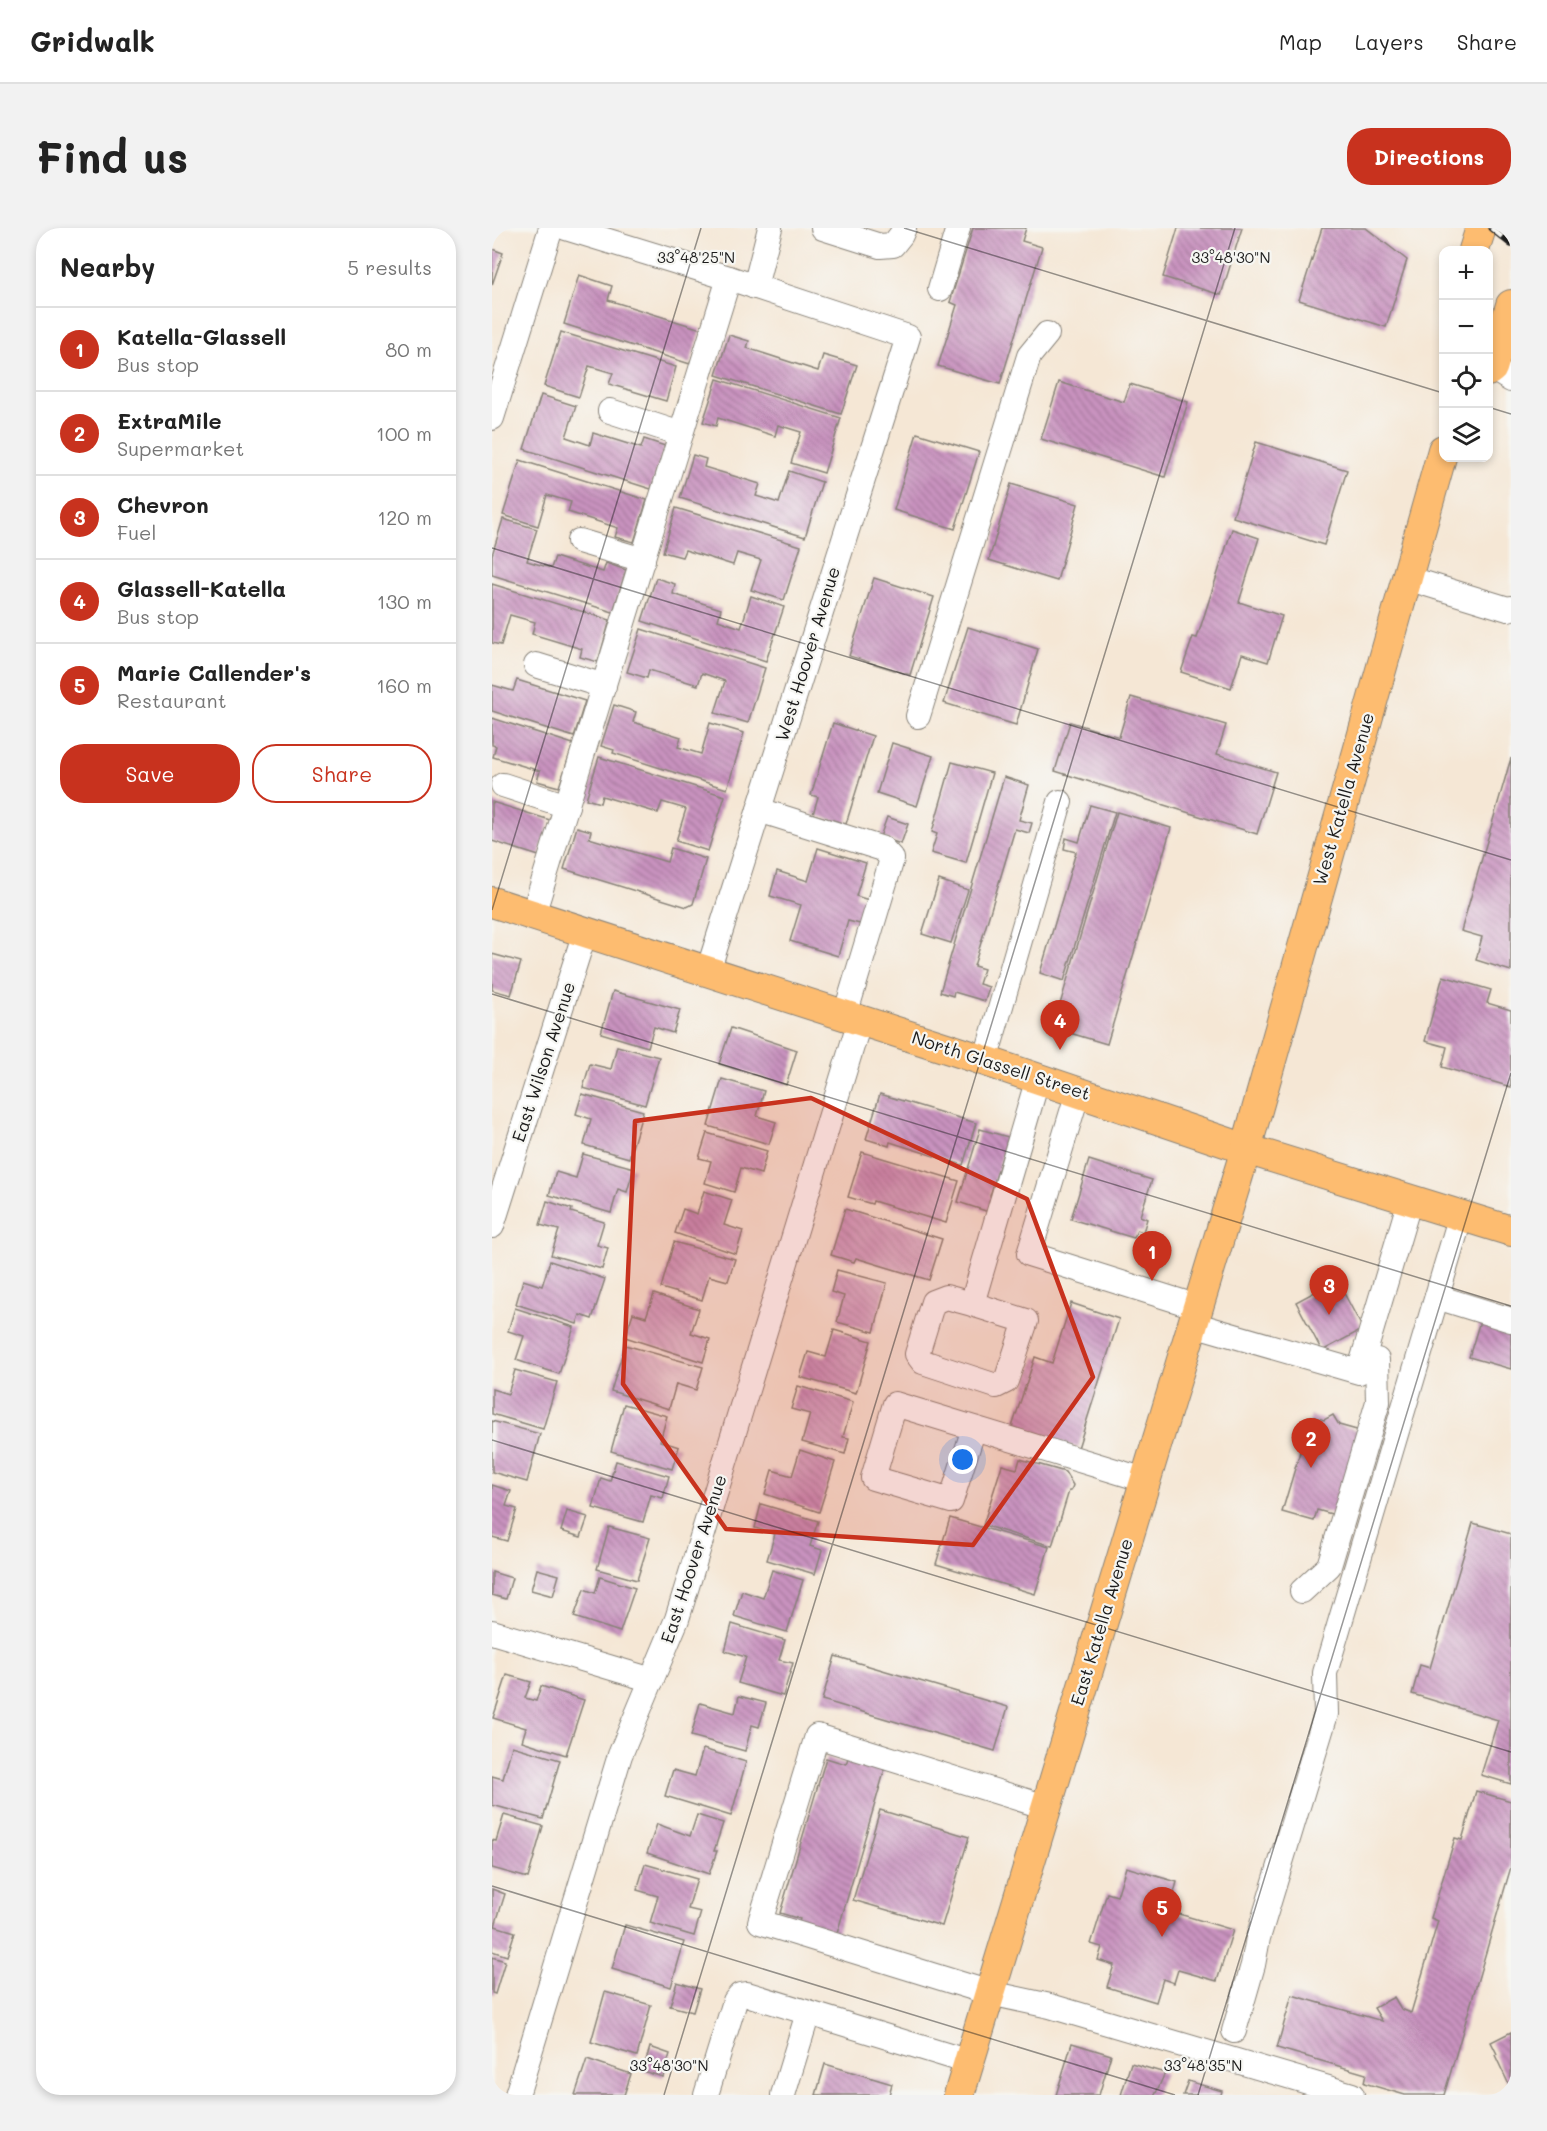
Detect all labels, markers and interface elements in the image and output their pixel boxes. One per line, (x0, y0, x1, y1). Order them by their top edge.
text: Gridwalk (30, 23, 155, 59)
text: Map (1279, 28, 1322, 55)
text: Layers (1355, 28, 1424, 55)
text: Share (1457, 28, 1517, 55)
button: Directions (1347, 128, 1511, 185)
text: Find us (36, 129, 188, 184)
map controls (1439, 246, 1493, 462)
button: + (1439, 246, 1493, 300)
text: 33°48'25"N (657, 247, 735, 267)
text: 33°48'30"N (1192, 247, 1270, 267)
text: Nearby (60, 250, 155, 284)
text: 5 results (347, 254, 432, 280)
button: − (1439, 300, 1493, 354)
text: Katella-Glassell (117, 322, 286, 351)
text: 1 (75, 336, 84, 362)
text: 80 m (385, 336, 432, 362)
text: Bus stop (117, 351, 199, 377)
button: locate (1439, 354, 1493, 408)
text: ExtraMile (117, 406, 222, 435)
button: layers (1439, 408, 1493, 462)
text: 2 (74, 420, 85, 446)
text: 100 m (376, 420, 432, 446)
text: Supermarket (117, 435, 244, 461)
text: Chevron (117, 490, 209, 519)
text: 3 (74, 504, 86, 530)
text: 120 m (377, 504, 432, 530)
text: Fuel (117, 519, 157, 545)
street label: West Hoover Avenue (769, 564, 845, 744)
text: Glassell-Katella (117, 574, 286, 603)
text: 4 (73, 588, 86, 614)
text: 130 m (377, 588, 432, 614)
text: Bus stop (117, 603, 199, 629)
text: Marie Callender's (117, 658, 311, 687)
text: 5 (74, 672, 85, 698)
text: 160 m (376, 672, 432, 698)
text: Restaurant (117, 687, 227, 713)
street label: West Katella Avenue (1307, 709, 1379, 888)
button: Save (60, 744, 240, 803)
button: Share (252, 744, 432, 803)
street label: East Wilson Avenue (506, 978, 580, 1145)
pin: 4 (1040, 1000, 1080, 1050)
street label: North Glassell Street (909, 1025, 1094, 1105)
pin: 1 (1132, 1232, 1172, 1281)
pin: 3 (1310, 1266, 1348, 1315)
pin: 2 (1292, 1418, 1330, 1468)
your location (948, 1445, 977, 1474)
street label: East Hoover Avenue (654, 1471, 732, 1646)
street label: East Katella Avenue (1064, 1535, 1138, 1708)
pin: 5 (1142, 1888, 1182, 1937)
text: 33°48'30"N (630, 2055, 708, 2075)
text: 33°48'35"N (1164, 2055, 1242, 2075)

